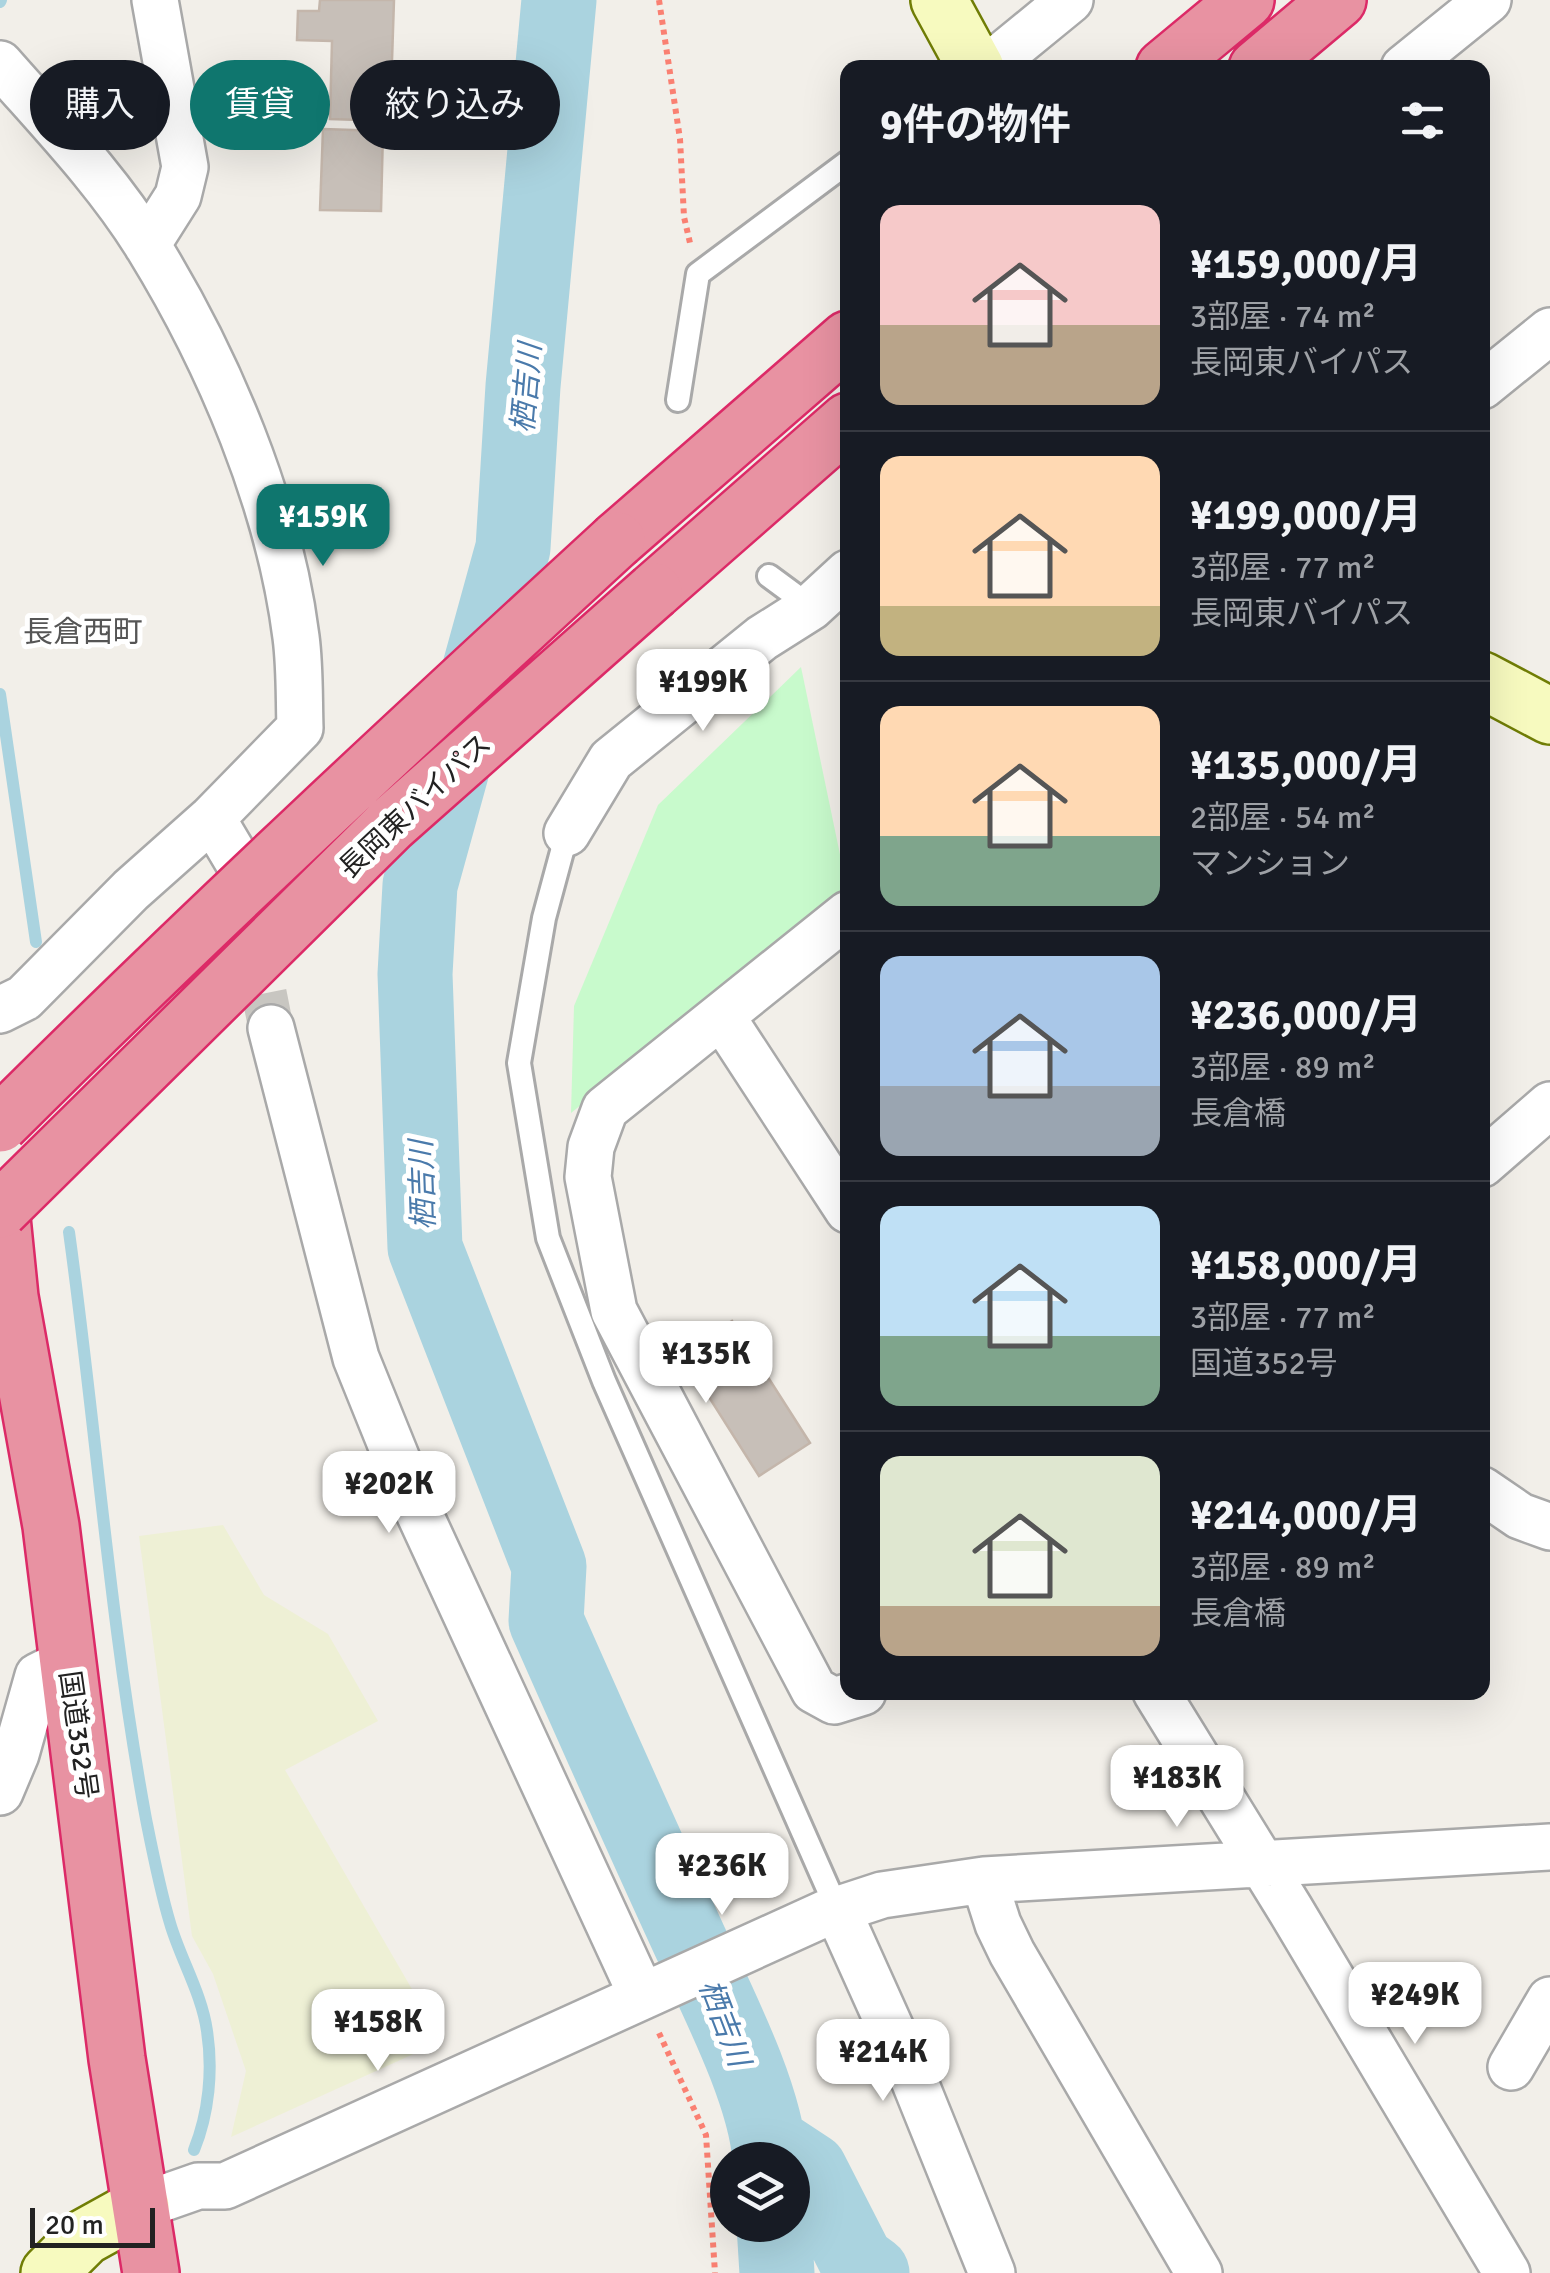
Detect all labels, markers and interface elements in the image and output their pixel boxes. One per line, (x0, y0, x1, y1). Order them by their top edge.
chip: 購入 (30, 60, 170, 150)
chip: 賃貸 (190, 60, 330, 150)
chip: 絞り込み (350, 60, 560, 150)
icon: filters (1395, 93, 1450, 148)
text: 9件の物件 (880, 100, 1071, 151)
text: ¥159,000/月 (1190, 239, 1422, 290)
icon: home (960, 245, 1080, 365)
text: 3部屋 · 74 m² (1190, 297, 1376, 336)
water label: 栖吉川 (505, 339, 550, 434)
text: 長岡東バイパス (1190, 343, 1413, 382)
pin: ¥159K (253, 484, 393, 569)
text: ¥199,000/月 (1190, 490, 1422, 541)
icon: home (960, 496, 1080, 616)
text: ¥159K (279, 497, 367, 536)
text: 3部屋 · 77 m² (1190, 548, 1376, 587)
text: 長岡東バイパス (1190, 594, 1413, 633)
district label: 長倉西町 (23, 614, 143, 651)
pin: ¥199K (633, 649, 773, 734)
text: ¥199K (659, 662, 747, 701)
street label: 長岡東バイパス (332, 727, 498, 885)
text: ¥135,000/月 (1190, 740, 1422, 791)
icon: home (960, 746, 1080, 866)
text: 2部屋 · 54 m² (1190, 798, 1376, 837)
text: マンション (1190, 844, 1350, 883)
text: ¥236,000/月 (1190, 990, 1422, 1041)
icon: home (960, 996, 1080, 1116)
text: 3部屋 · 89 m² (1190, 1048, 1376, 1087)
text: 長倉橋 (1190, 1094, 1286, 1133)
water label: 栖吉川 (403, 1136, 443, 1231)
text: ¥158,000/月 (1190, 1240, 1422, 1291)
icon: home (960, 1246, 1080, 1366)
text: 3部屋 · 77 m² (1190, 1298, 1376, 1337)
pin: ¥135K (636, 1321, 776, 1406)
text: ¥135K (662, 1334, 750, 1373)
text: 国道352号 (1190, 1344, 1338, 1383)
pin: ¥202K (319, 1451, 459, 1536)
text: ¥202K (345, 1464, 433, 1503)
text: ¥214,000/月 (1190, 1490, 1422, 1541)
icon: home (960, 1496, 1080, 1616)
text: 3部屋 · 89 m² (1190, 1548, 1376, 1587)
text: 長倉橋 (1190, 1594, 1286, 1633)
street label: 国道352号 (52, 1669, 104, 1801)
pin: ¥183K (1107, 1745, 1247, 1830)
text: ¥183K (1133, 1758, 1221, 1797)
pin: ¥236K (652, 1833, 792, 1918)
text: ¥236K (678, 1846, 766, 1885)
pin: ¥249K (1345, 1962, 1485, 2047)
water label: 栖吉川 (691, 1974, 758, 2074)
text: ¥249K (1371, 1975, 1459, 2014)
pin: ¥158K (308, 1989, 448, 2074)
text: ¥158K (334, 2002, 422, 2041)
pin: ¥214K (813, 2019, 953, 2104)
text: ¥214K (839, 2032, 927, 2071)
map controls (710, 2142, 810, 2242)
button: layers (710, 2142, 810, 2242)
scale bar (30, 2203, 155, 2248)
text: 20 m (45, 2208, 104, 2242)

